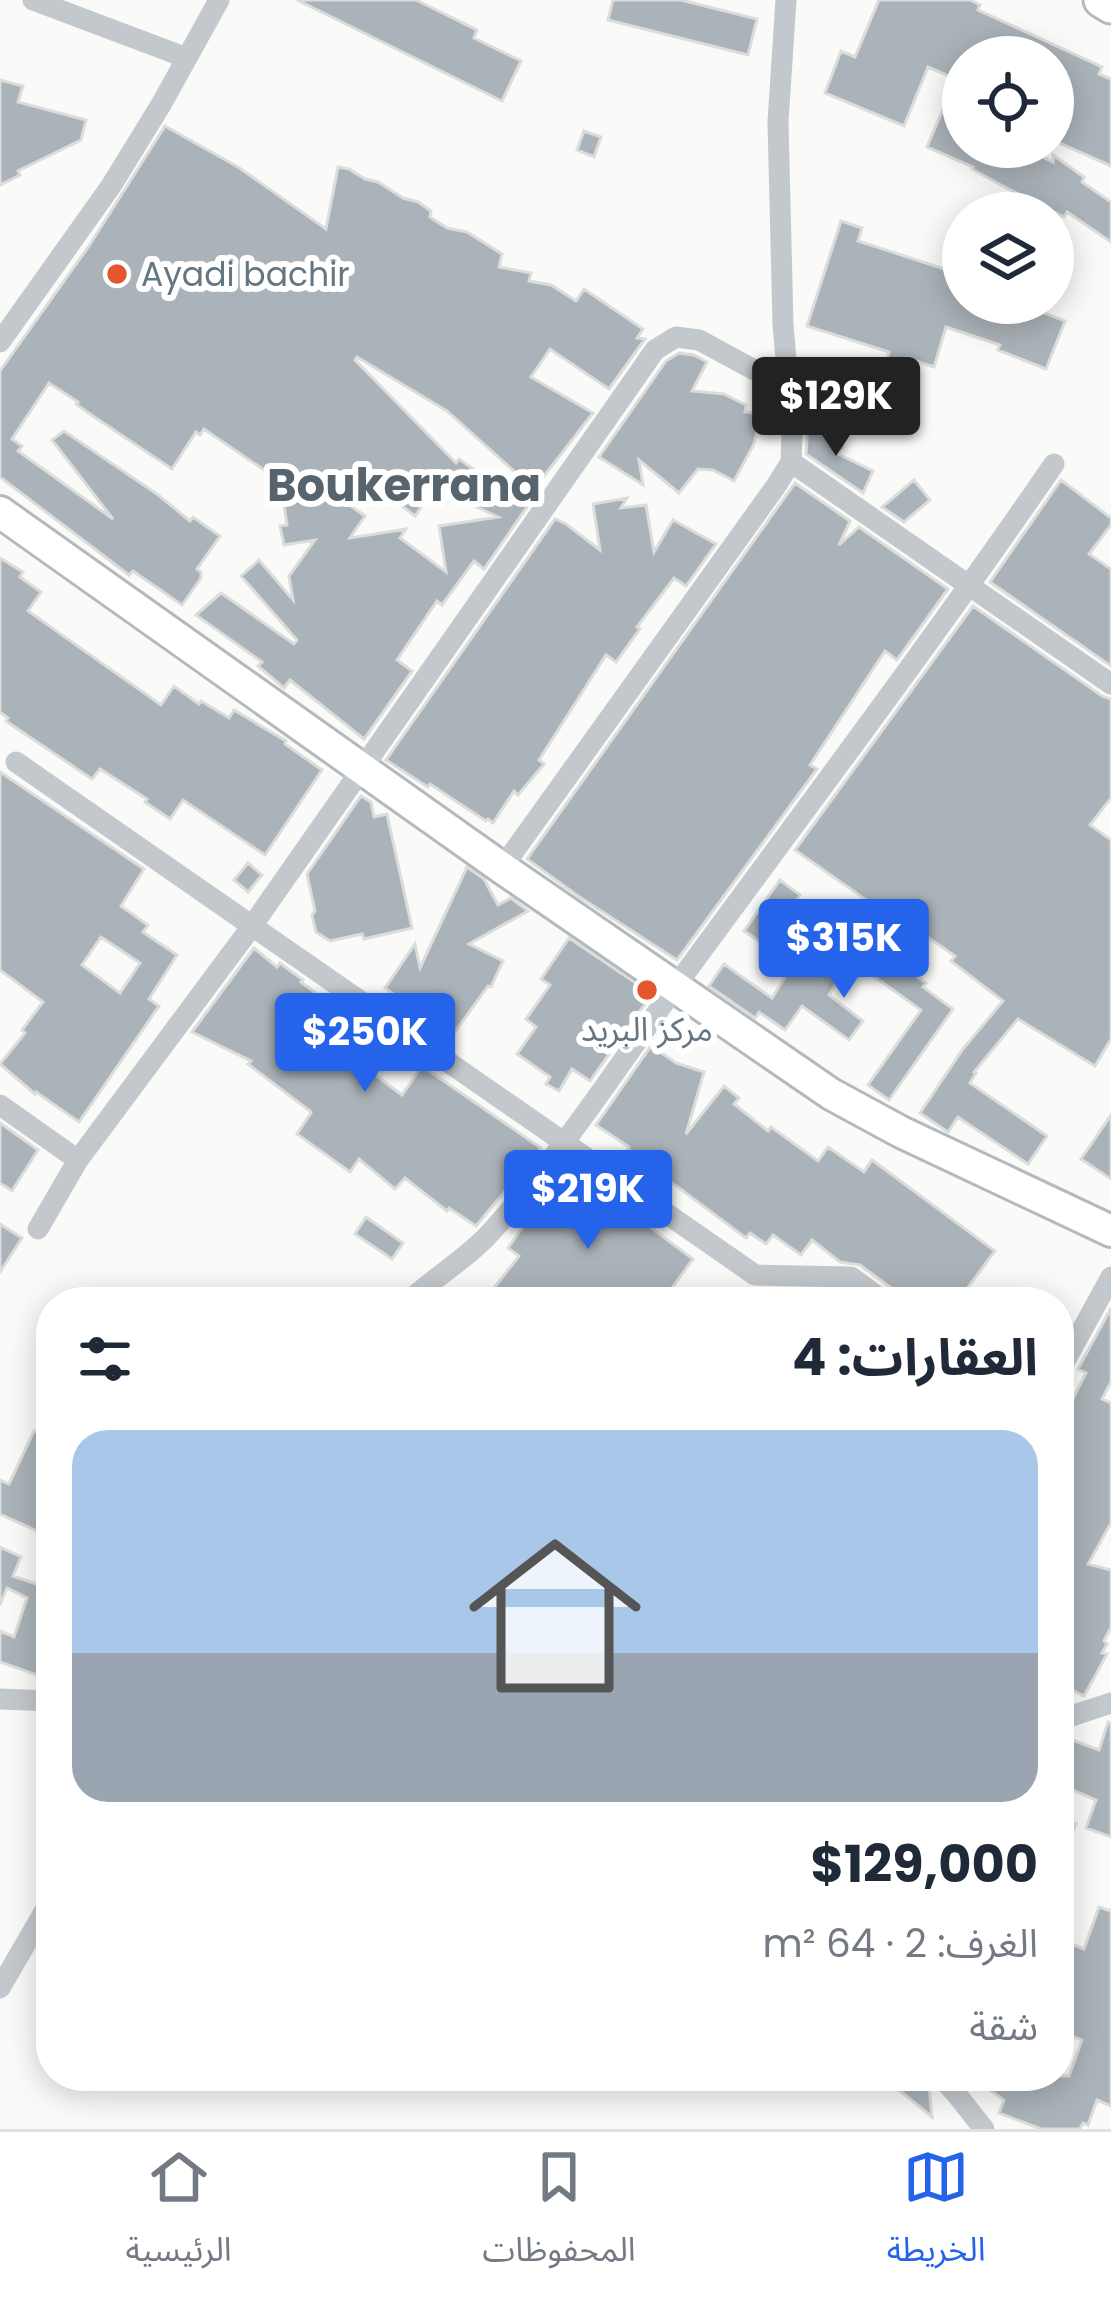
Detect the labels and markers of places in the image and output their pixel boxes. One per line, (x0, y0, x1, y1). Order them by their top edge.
place label: Ayadi bachir (141, 251, 350, 298)
marker: Ayadi bachir (104, 261, 130, 287)
pin: $129K (752, 357, 920, 459)
pin: $315K (760, 899, 928, 1001)
marker: مركز البريد (634, 977, 660, 1003)
pin: $250K (281, 993, 449, 1095)
place label: مركز البريد (581, 1006, 713, 1053)
pin: $219K (504, 1150, 672, 1252)

